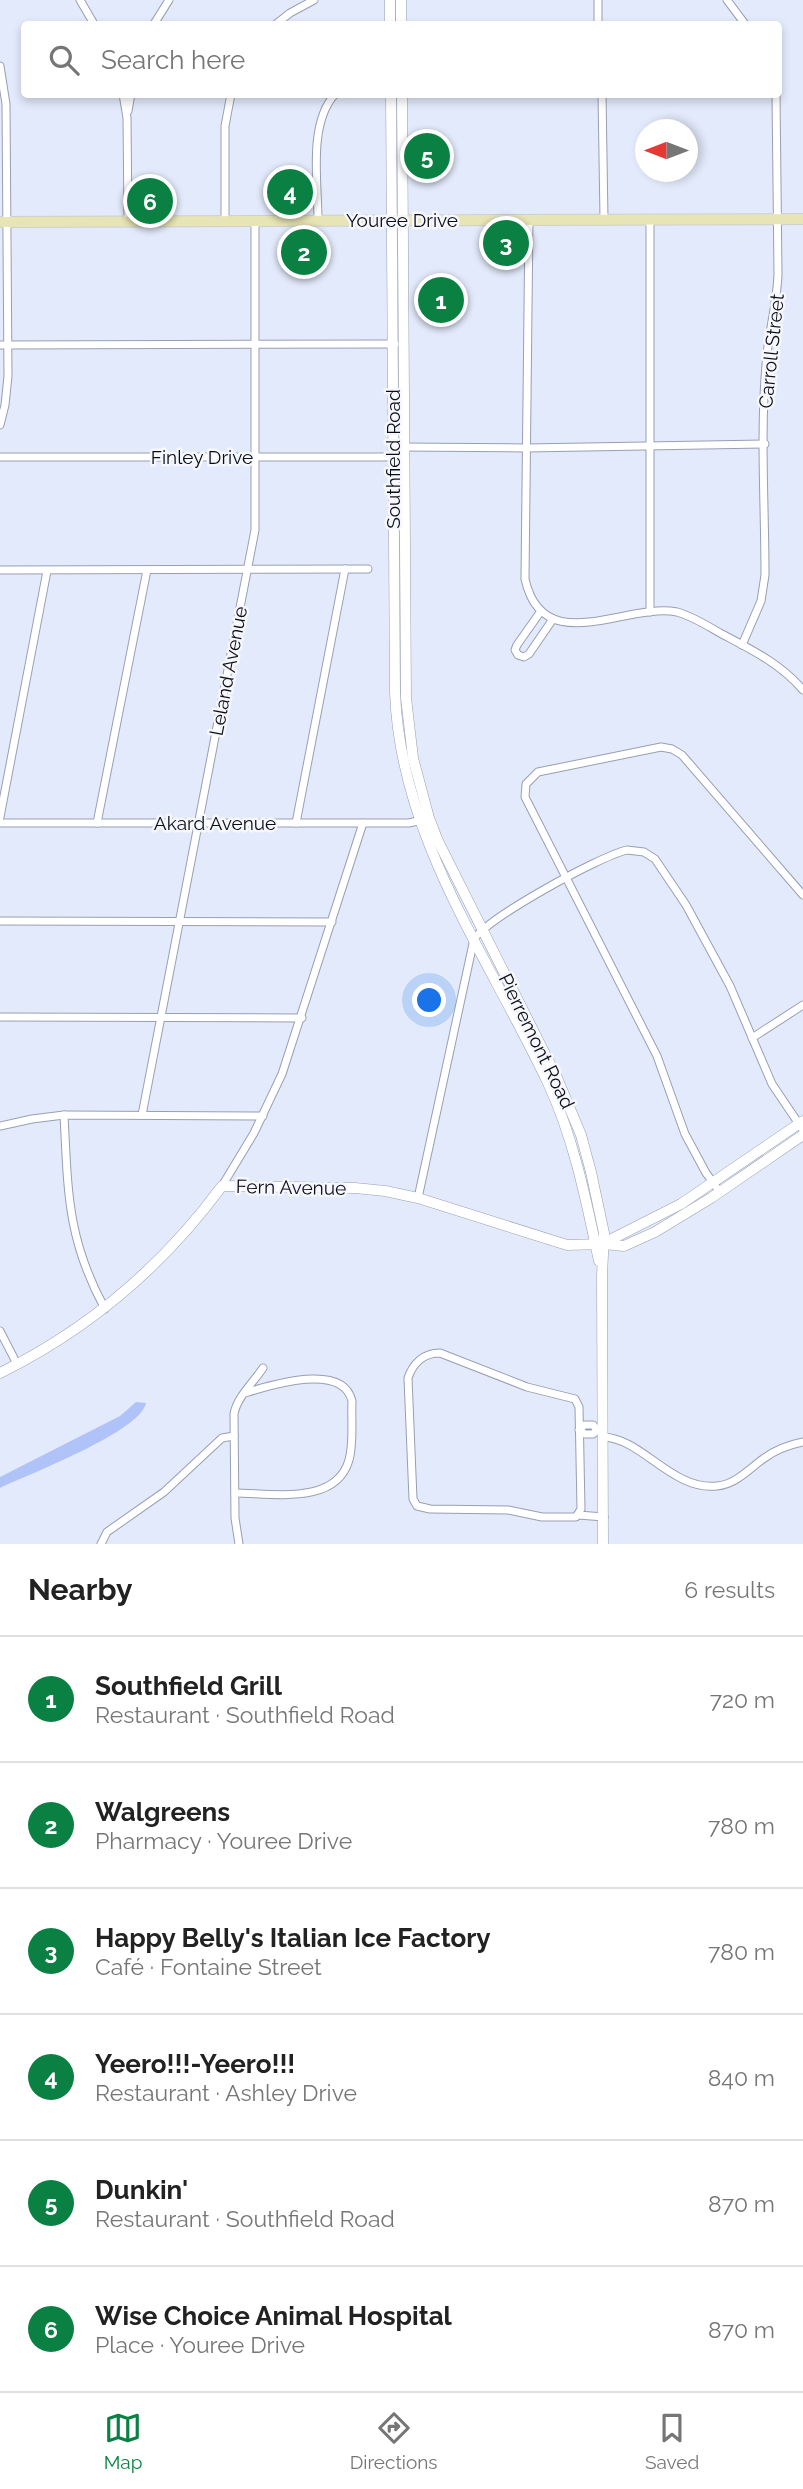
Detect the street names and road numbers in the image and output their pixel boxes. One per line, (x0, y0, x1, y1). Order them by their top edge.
street label: Youree Drive (346, 209, 458, 231)
street label: Carroll Street (754, 292, 788, 409)
street label: Southfield Road (382, 389, 404, 529)
street label: Finley Drive (151, 446, 253, 468)
street label: Leland Avenue (205, 604, 251, 738)
street label: Akard Avenue (154, 812, 276, 834)
street label: Pierremont Road (495, 970, 579, 1112)
street label: Fern Avenue (236, 1175, 346, 1199)

